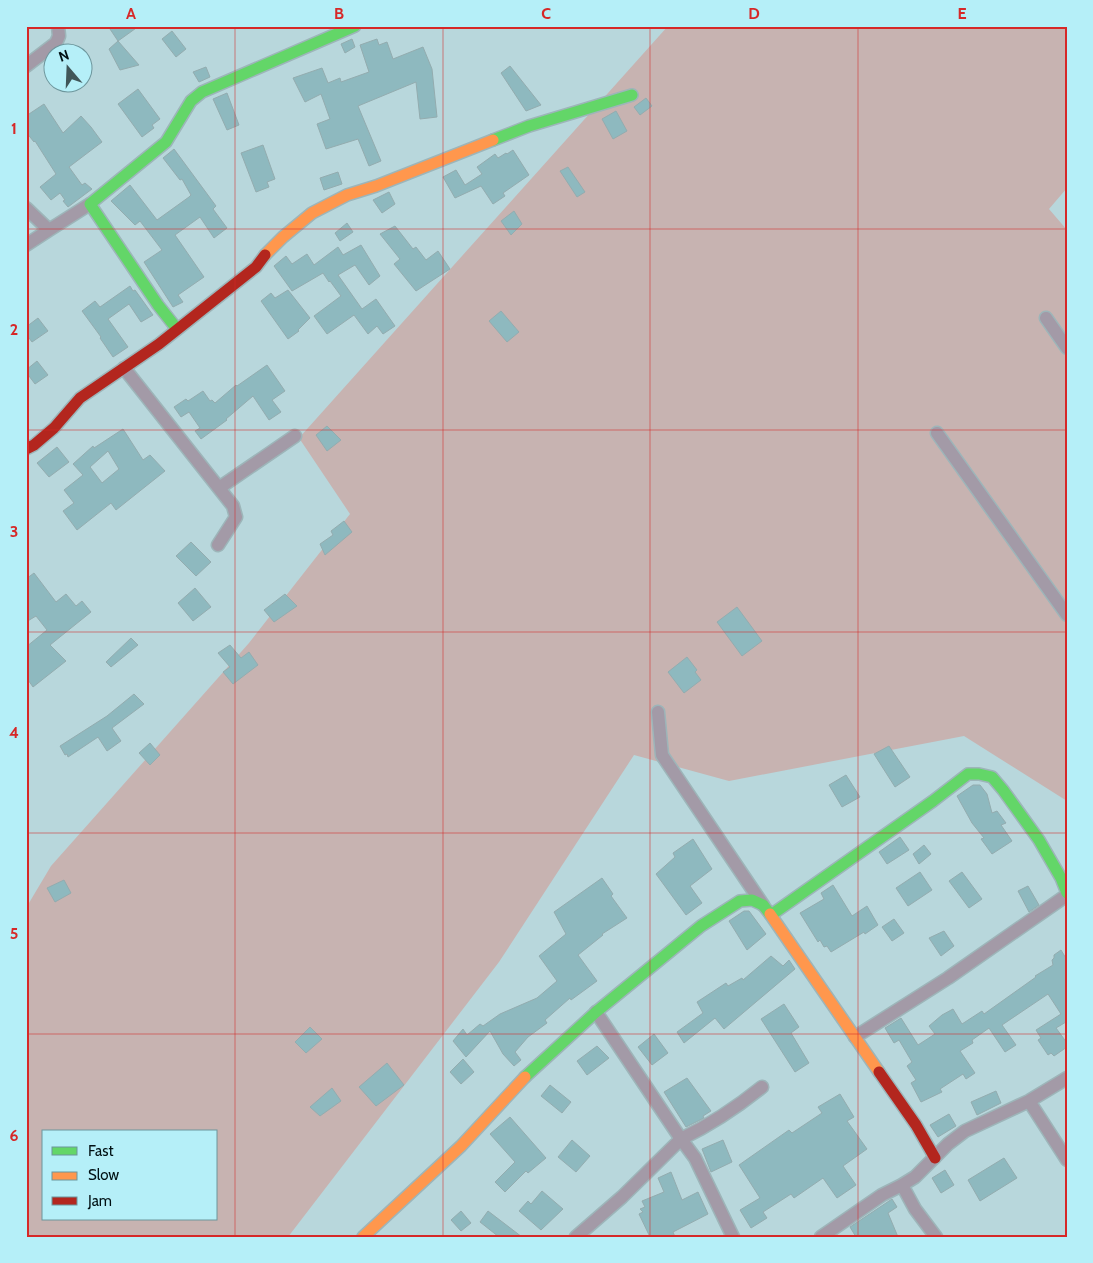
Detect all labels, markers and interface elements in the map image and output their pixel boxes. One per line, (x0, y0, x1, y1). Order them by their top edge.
text: A (126, 4, 136, 23)
text: B (334, 4, 344, 23)
text: C (541, 4, 551, 23)
text: D (748, 4, 760, 23)
text: E (957, 4, 967, 23)
north arrow (42, 42, 92, 92)
text: N (56, 46, 71, 66)
text: 1 (11, 119, 17, 138)
text: 2 (10, 320, 18, 339)
text: 3 (10, 522, 18, 541)
text: 4 (9, 723, 19, 742)
text: 5 (10, 924, 18, 943)
text: 6 (10, 1126, 19, 1145)
legend (42, 1130, 218, 1220)
text: Fast (88, 1142, 113, 1160)
text: Slow (88, 1166, 119, 1184)
text: Jam (87, 1192, 112, 1210)

